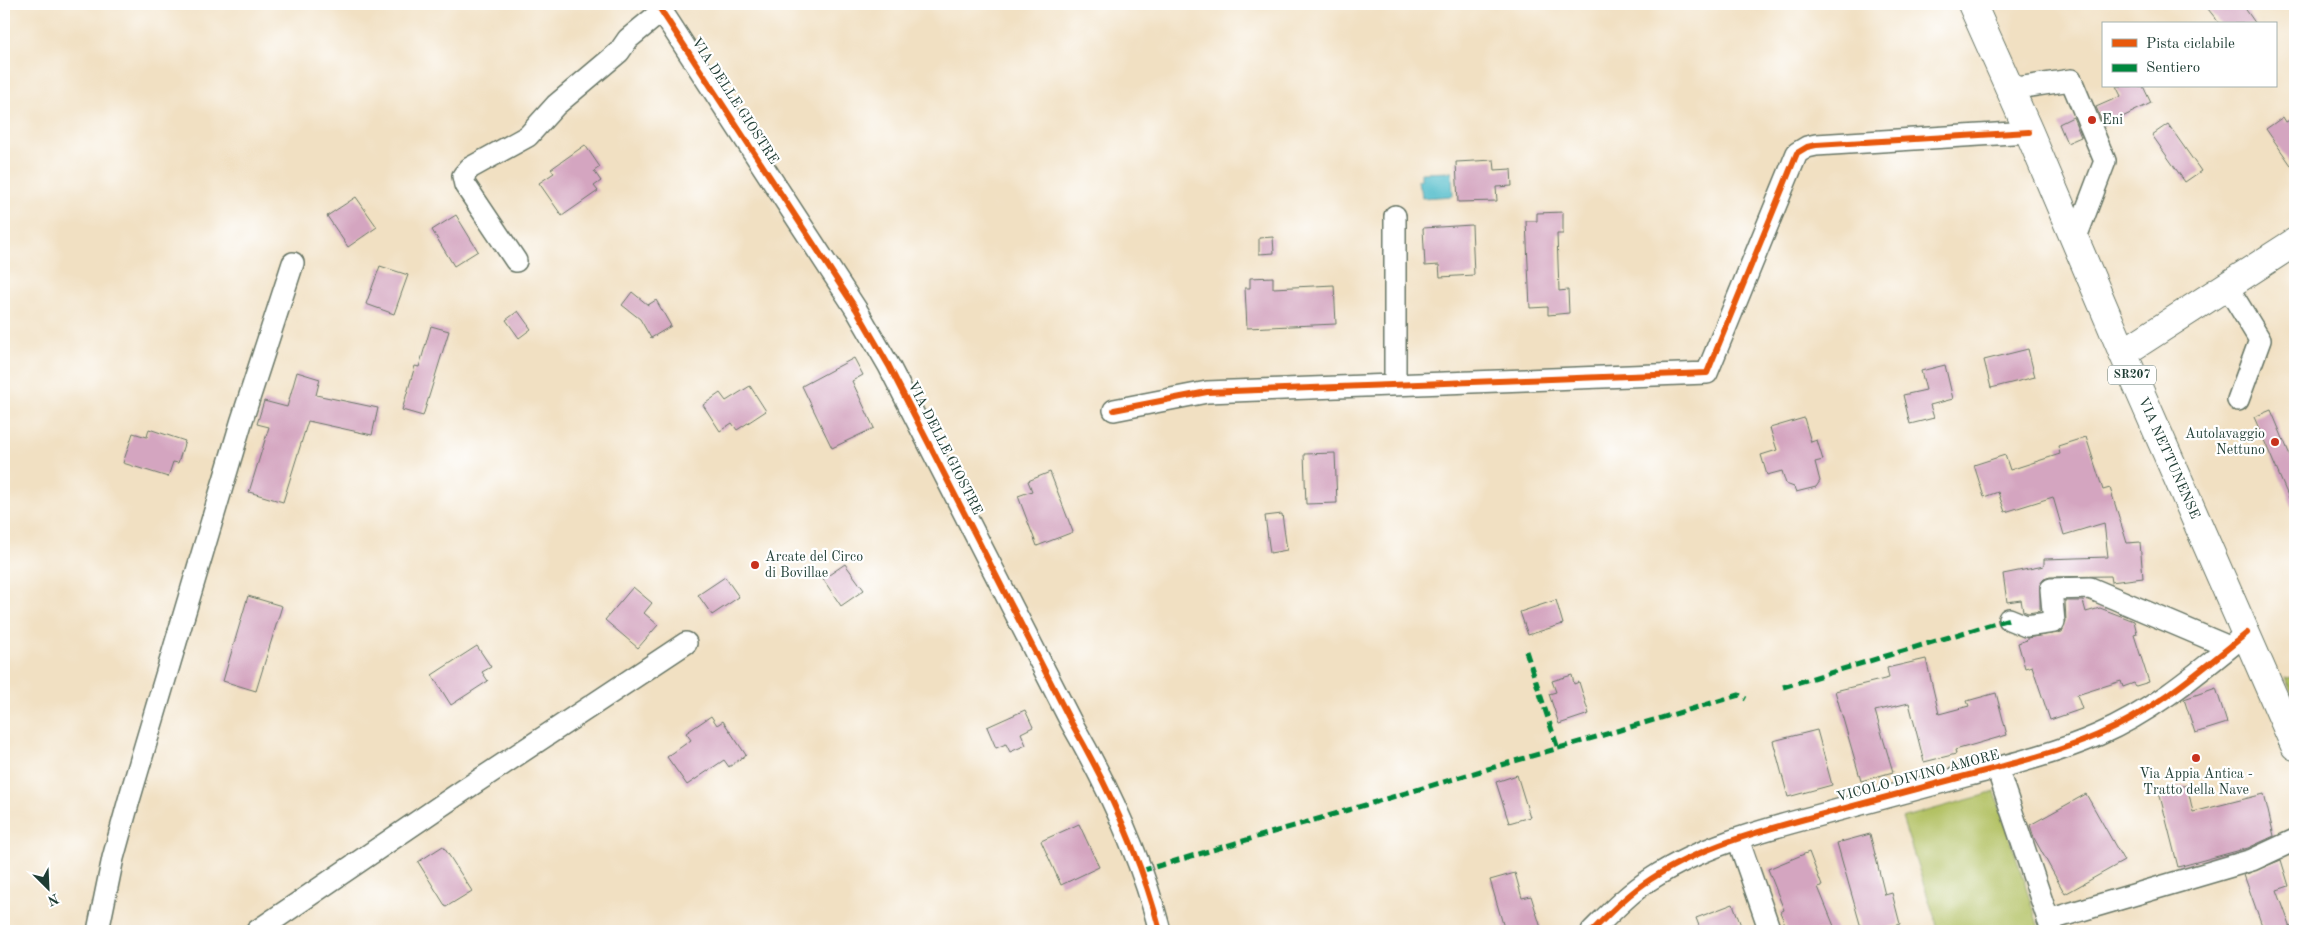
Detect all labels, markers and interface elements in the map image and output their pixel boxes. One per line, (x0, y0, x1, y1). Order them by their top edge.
legend (2102, 22, 2276, 88)
street label: VIA DELLE GIOSTRE (689, 35, 781, 167)
text: Pista ciclabile (2146, 37, 2235, 52)
text: Sentiero (2146, 61, 2200, 76)
place label: Eni (2102, 113, 2123, 127)
marker: Eni (2086, 114, 2098, 126)
road number: SR207 (2108, 366, 2156, 384)
street label: VIA DELLE GIOSTRE (905, 379, 985, 517)
street label: VIA NETTUNENSE (2136, 395, 2202, 521)
place label: Autolavaggio Nettuno (2185, 427, 2265, 457)
marker: Autolavaggio Nettuno (2269, 436, 2281, 448)
place label: Arcate del Circo di Bovillae (765, 550, 863, 580)
marker: Arcate del Circo di Bovillae (749, 559, 761, 571)
street label: VICOLO DIVINO AMORE (1835, 748, 2001, 804)
marker: Via Appia Antica - Tratto della Nave (2190, 752, 2202, 764)
place label: Via Appia Antica - Tratto della Nave (2139, 767, 2253, 797)
north arrow (22, 862, 72, 912)
text: N (45, 890, 61, 908)

